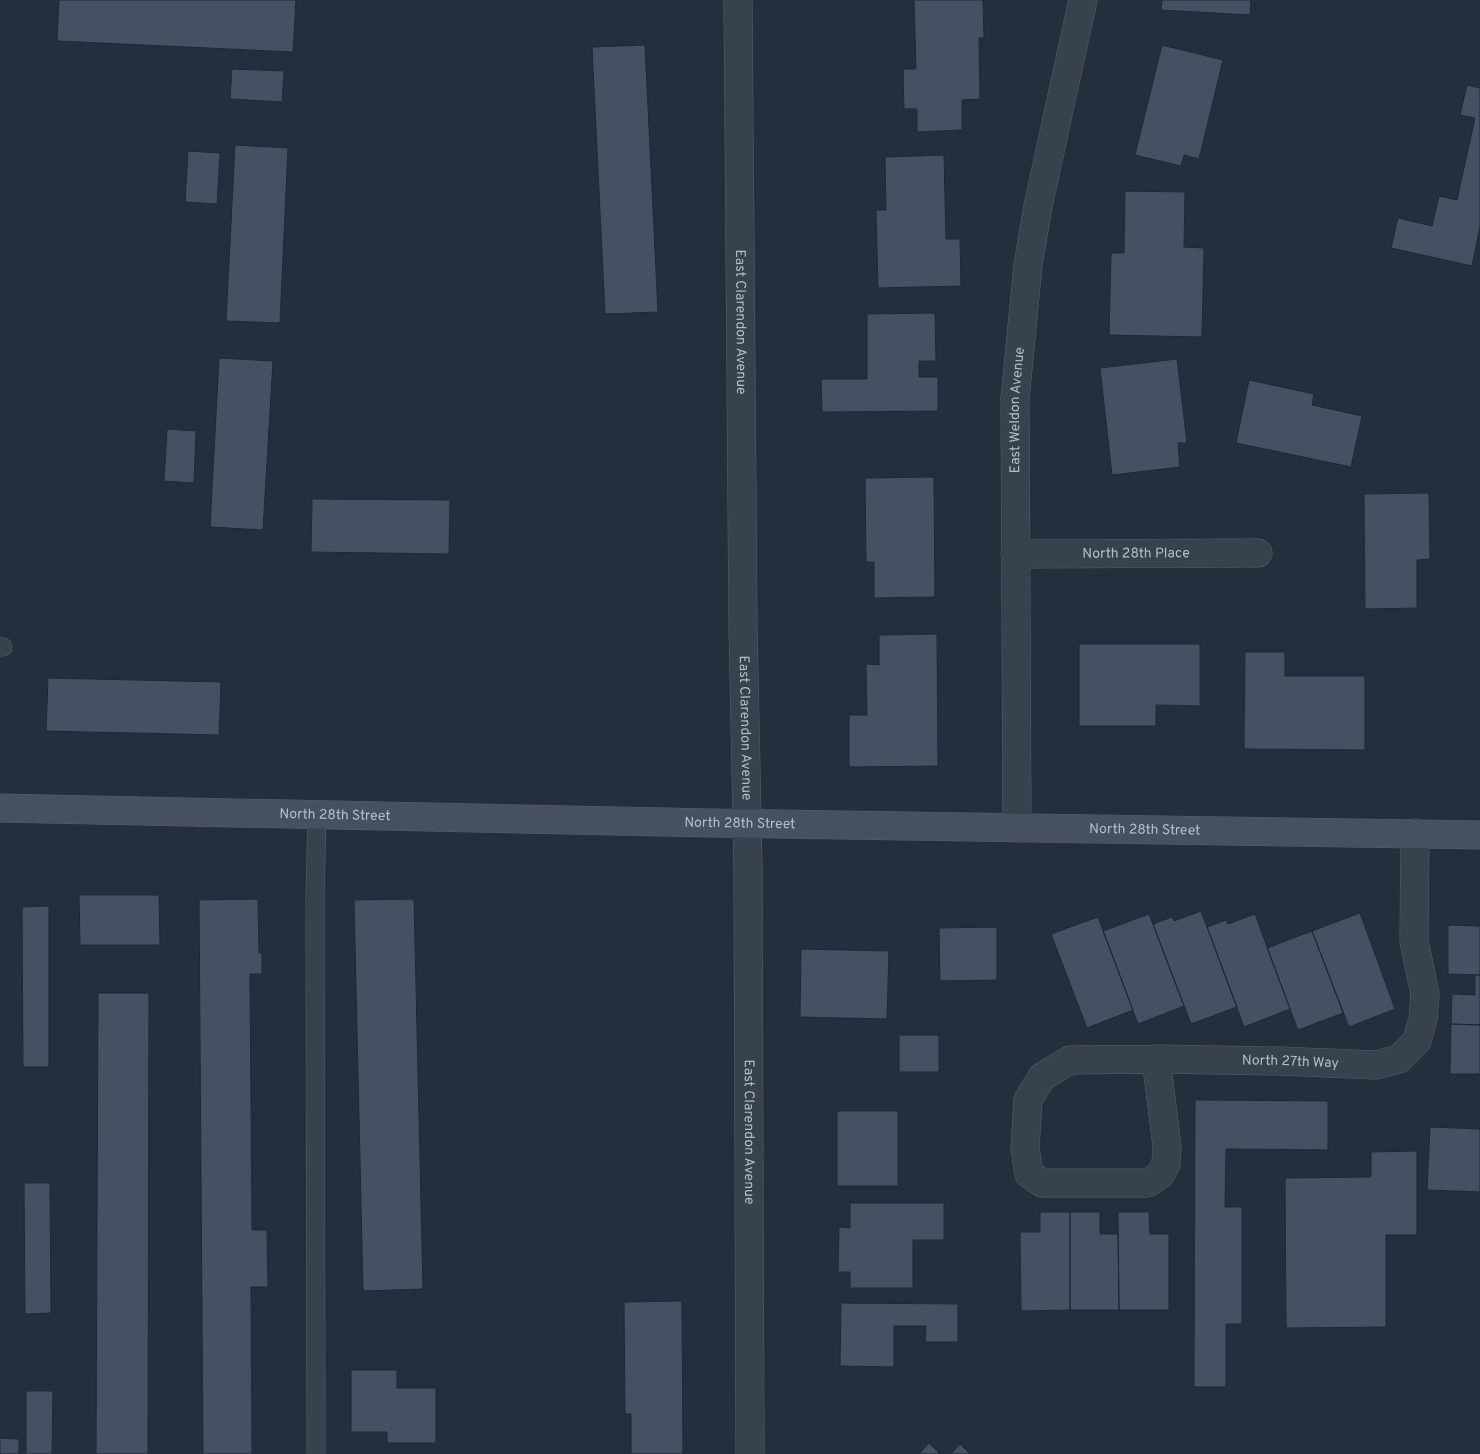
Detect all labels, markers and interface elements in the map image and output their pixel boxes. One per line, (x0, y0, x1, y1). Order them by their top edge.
street label: East Clarendon Avenue (731, 249, 750, 395)
street label: East Weldon Avenue (1006, 346, 1028, 473)
street label: North 28th Place (1082, 545, 1190, 562)
street label: East Clarendon Avenue (735, 655, 755, 801)
street label: North 28th Street (279, 805, 391, 825)
street label: North 28th Street (684, 814, 796, 833)
street label: North 28th Street (1089, 820, 1201, 839)
street label: North 27th Way (1242, 1052, 1339, 1072)
street label: East Clarendon Avenue (740, 1059, 758, 1204)

